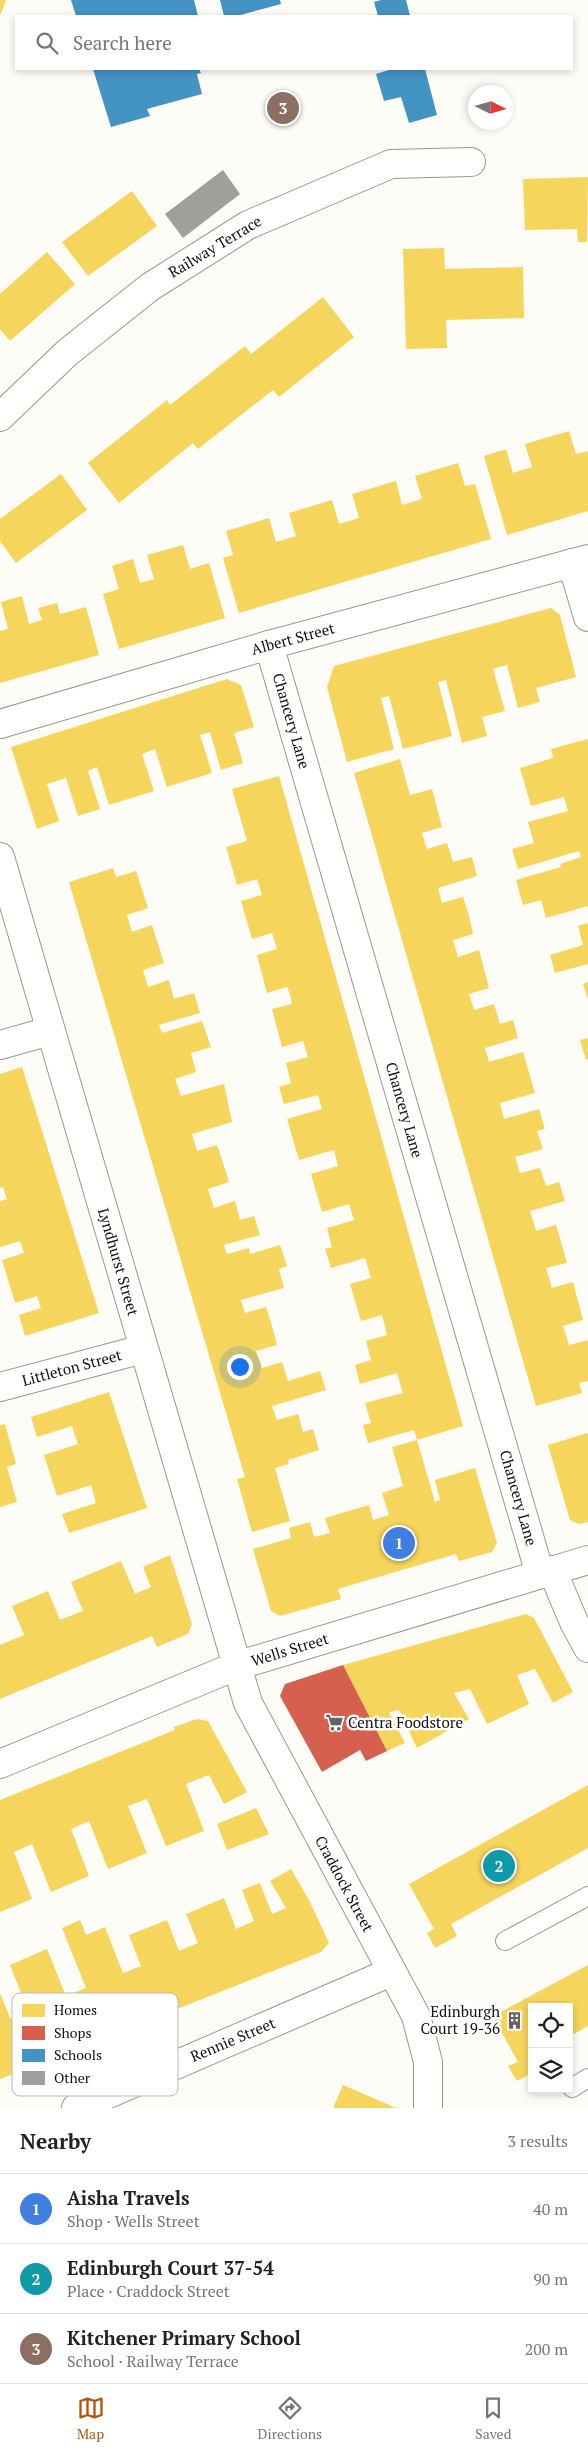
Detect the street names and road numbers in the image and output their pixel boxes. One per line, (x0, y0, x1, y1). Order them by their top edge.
street label: Railway Terrace (164, 210, 265, 282)
street label: Albert Street (249, 617, 337, 659)
street label: Chancery Lane (269, 671, 315, 771)
street label: Chancery Lane (382, 1060, 428, 1160)
street label: Lyndhurst Street (94, 1206, 144, 1318)
street label: Littleton Street (20, 1344, 124, 1390)
street label: Chancery Lane (496, 1448, 542, 1548)
street label: Wells Street (249, 1628, 331, 1670)
street label: Craddock Street (311, 1832, 379, 1936)
street label: Rennie Street (187, 2012, 278, 2066)

